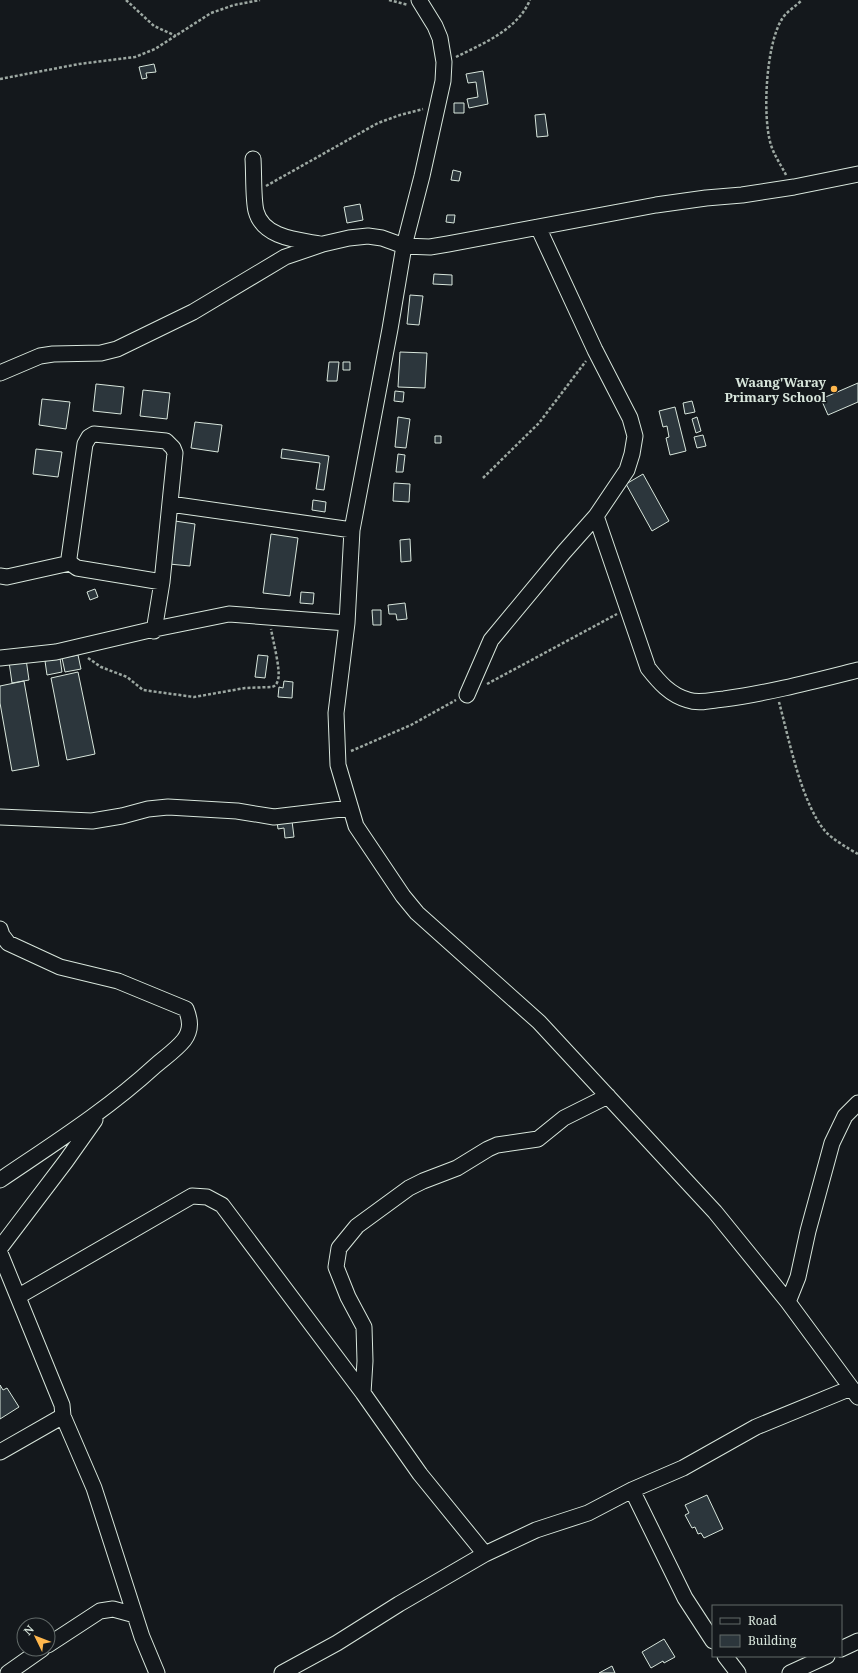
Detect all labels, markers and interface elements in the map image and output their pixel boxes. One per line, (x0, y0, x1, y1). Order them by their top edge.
place label: Waang'Waray Primary School (724, 373, 826, 406)
marker: Waang'Waray Primary School (829, 384, 839, 394)
legend (712, 1605, 842, 1657)
text: Road (748, 1612, 778, 1629)
north arrow (16, 1617, 56, 1657)
text: N (20, 1621, 37, 1638)
text: Building (748, 1632, 797, 1649)

